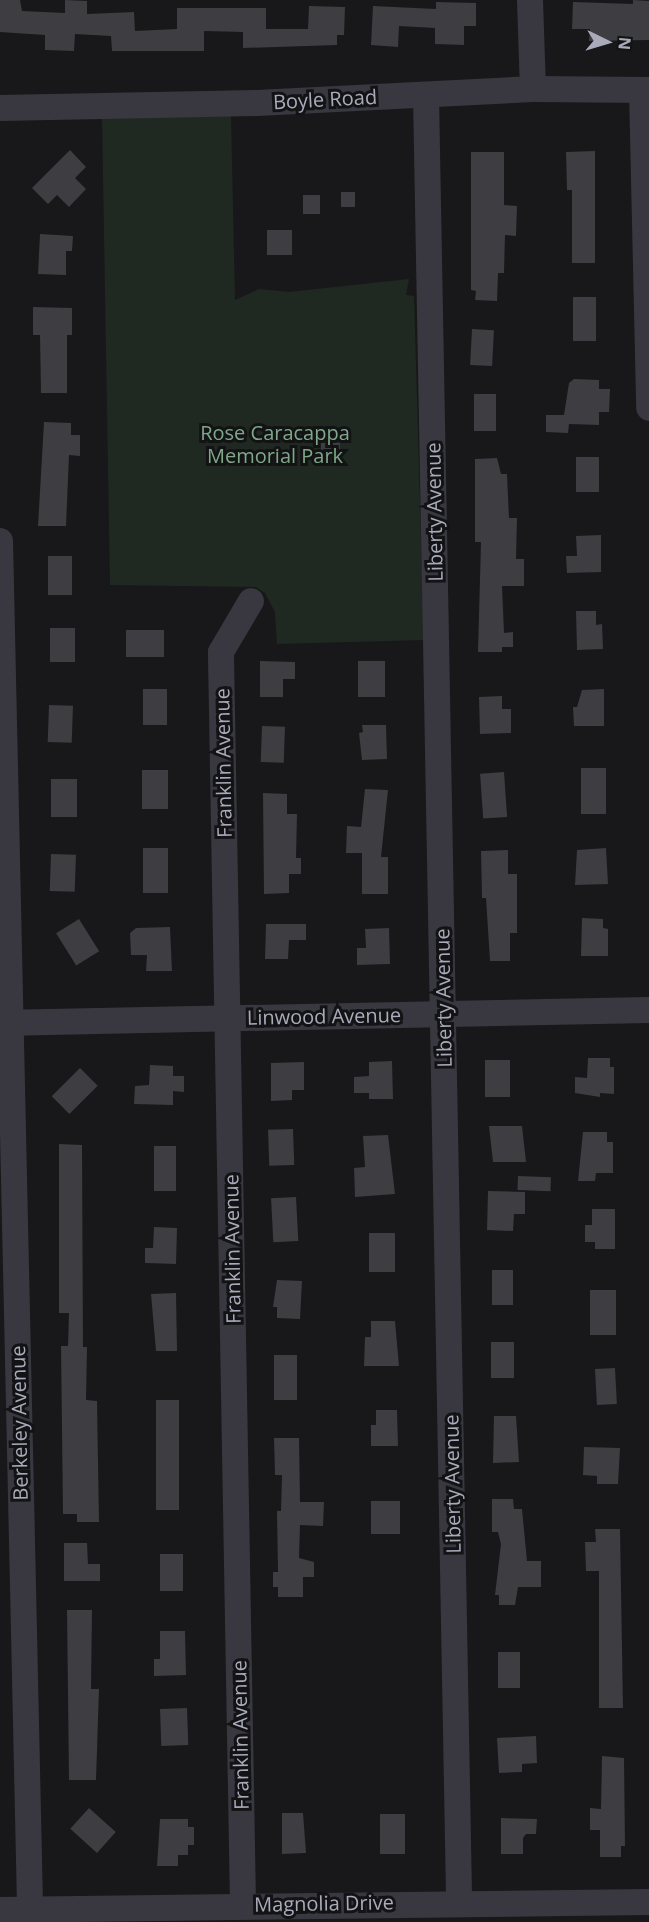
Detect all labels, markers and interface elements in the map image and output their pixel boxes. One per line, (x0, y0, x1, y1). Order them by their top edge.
north arrow (577, 12, 637, 72)
text: N (613, 36, 636, 51)
street label: Boyle Road (272, 84, 378, 114)
park label: Rose Caracappa Memorial Park (200, 421, 350, 468)
street label: Liberty Avenue (421, 442, 447, 582)
street label: Franklin Avenue (210, 688, 236, 838)
street label: Liberty Avenue (430, 928, 456, 1068)
street label: Linwood Avenue (247, 1003, 401, 1029)
street label: Franklin Avenue (219, 1174, 245, 1324)
street label: Berkeley Avenue (6, 1345, 32, 1501)
street label: Liberty Avenue (439, 1414, 465, 1554)
street label: Franklin Avenue (227, 1660, 253, 1810)
street label: Magnolia Drive (254, 1890, 394, 1916)

